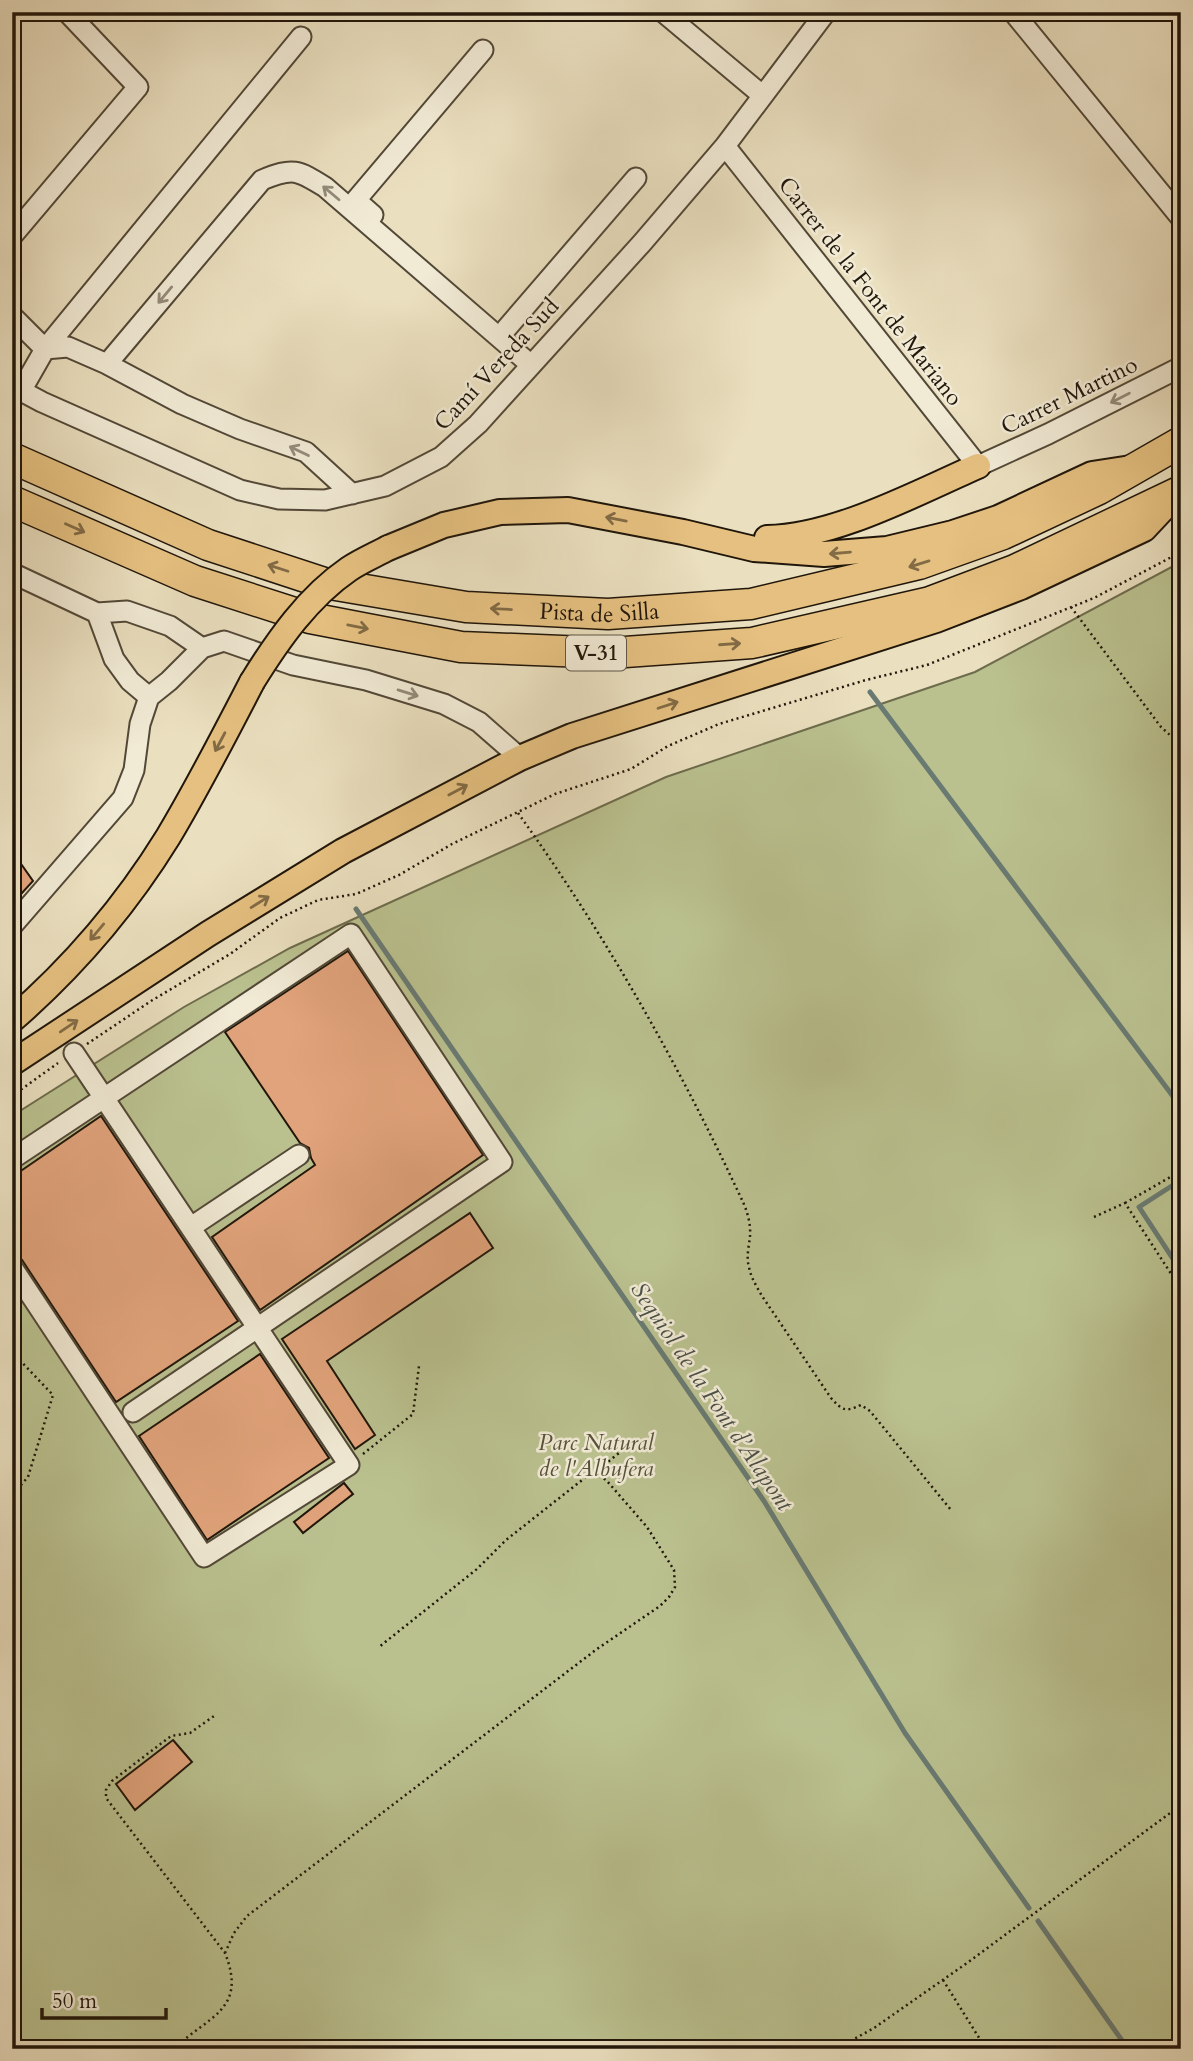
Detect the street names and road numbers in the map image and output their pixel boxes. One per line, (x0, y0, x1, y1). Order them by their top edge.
street label: Carrer de la Font de Mariano (771, 170, 970, 412)
street label: Camí Vereda Sud (427, 291, 566, 437)
street label: Carrer Martino (996, 349, 1143, 442)
street label: Pista de Silla (539, 595, 660, 630)
road number: V-31 (566, 636, 626, 670)

